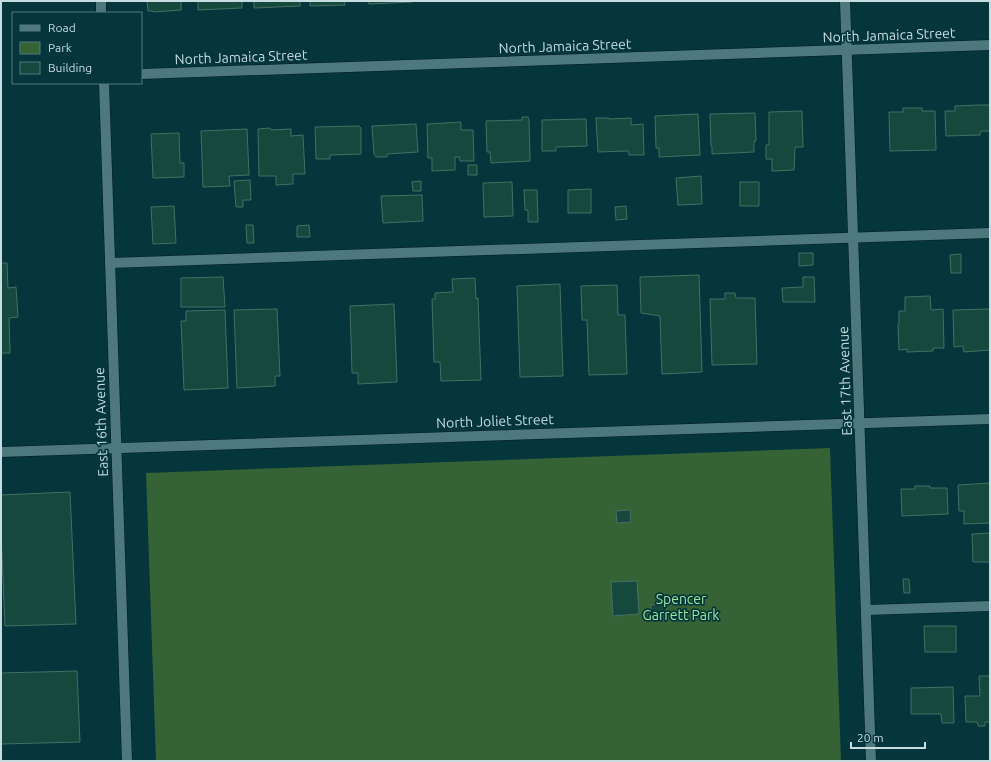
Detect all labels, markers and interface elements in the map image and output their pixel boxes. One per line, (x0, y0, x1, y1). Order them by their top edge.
legend (12, 12, 142, 84)
text: Road (48, 21, 76, 34)
street label: North Jamaica Street (822, 25, 956, 45)
street label: North Jamaica Street (498, 36, 632, 56)
text: Park (48, 41, 72, 54)
street label: North Jamaica Street (174, 47, 308, 67)
text: Building (48, 61, 92, 74)
street label: East 17th Avenue (835, 326, 855, 436)
street label: East 16th Avenue (91, 367, 111, 477)
street label: North Joliet Street (436, 411, 555, 431)
park label: Spencer Garrett Park (643, 591, 719, 623)
scale bar (851, 724, 925, 750)
text: 20 m (857, 731, 884, 744)

